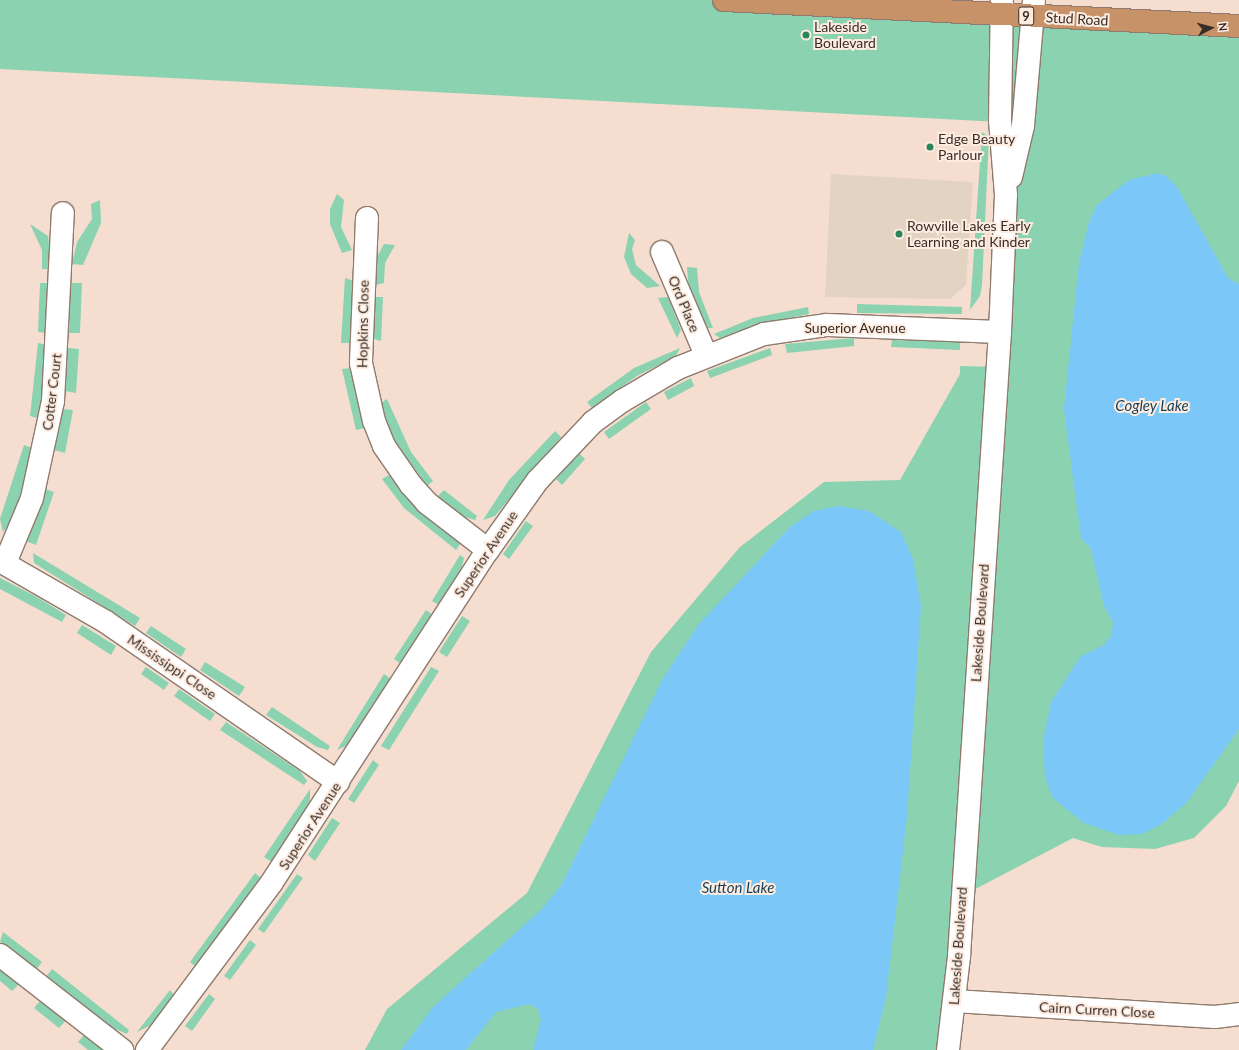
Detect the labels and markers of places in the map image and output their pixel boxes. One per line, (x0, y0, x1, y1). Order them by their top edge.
place label: Lakeside Boulevard (814, 19, 876, 52)
marker: Lakeside Boulevard (801, 30, 811, 40)
place label: Edge Beauty Parlour (938, 131, 1015, 164)
marker: Edge Beauty Parlour (925, 142, 935, 152)
place label: Rowville Lakes Early Learning and Kinder (907, 218, 1031, 250)
marker: Rowville Lakes Early Learning and Kinder (894, 229, 904, 239)

